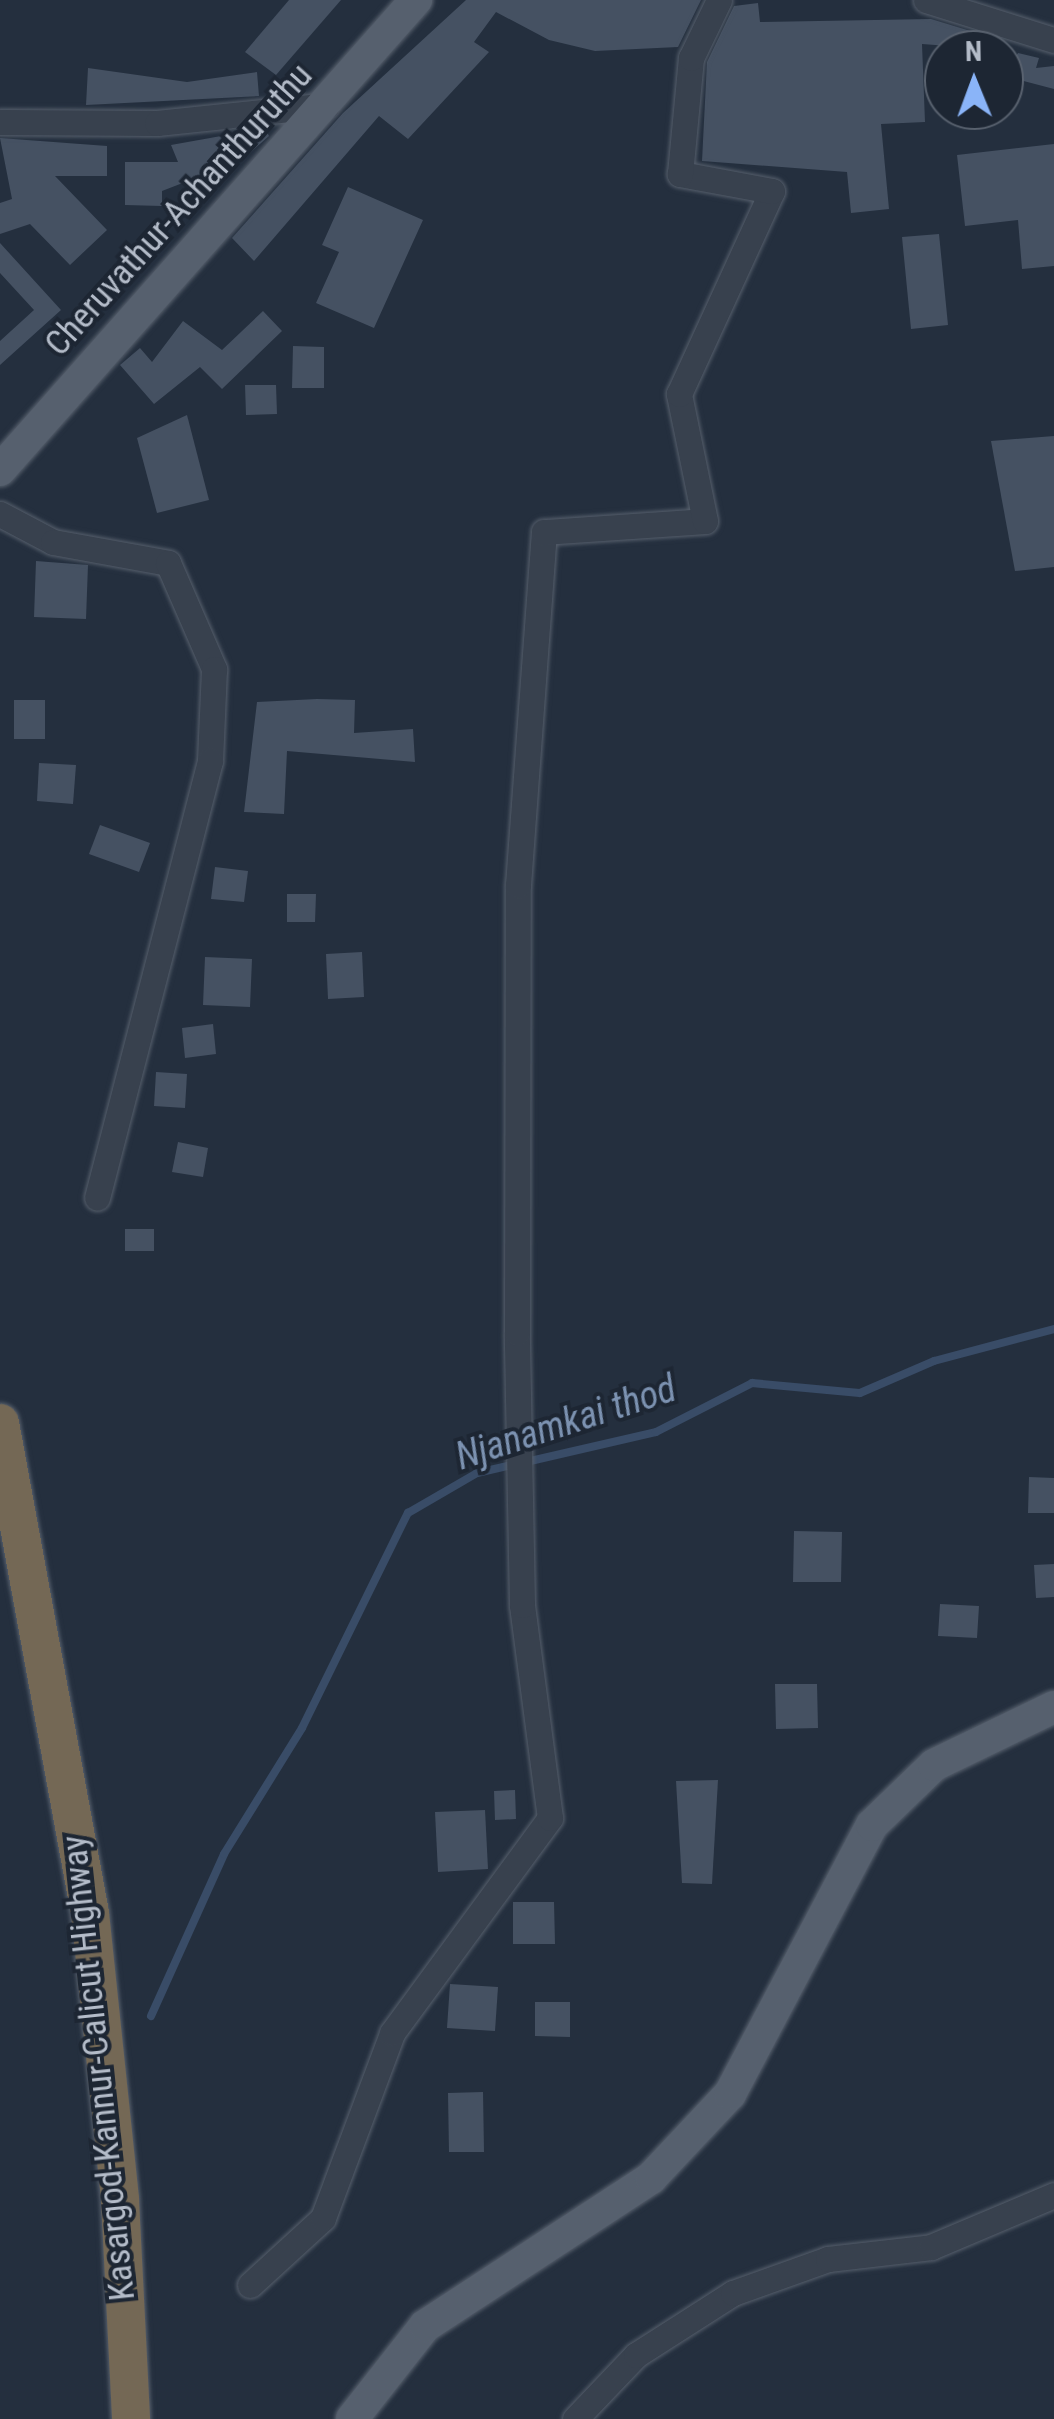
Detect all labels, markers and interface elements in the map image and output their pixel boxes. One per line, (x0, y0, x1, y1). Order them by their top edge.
north arrow (924, 30, 1024, 130)
text: N (965, 35, 982, 68)
street label: Cheruvathur-Achanthuruthu (37, 55, 321, 365)
water label: Njanamkai thod (450, 1366, 682, 1480)
street label: Kasargod-Kannur-Calicut Highway (54, 1833, 144, 2303)

